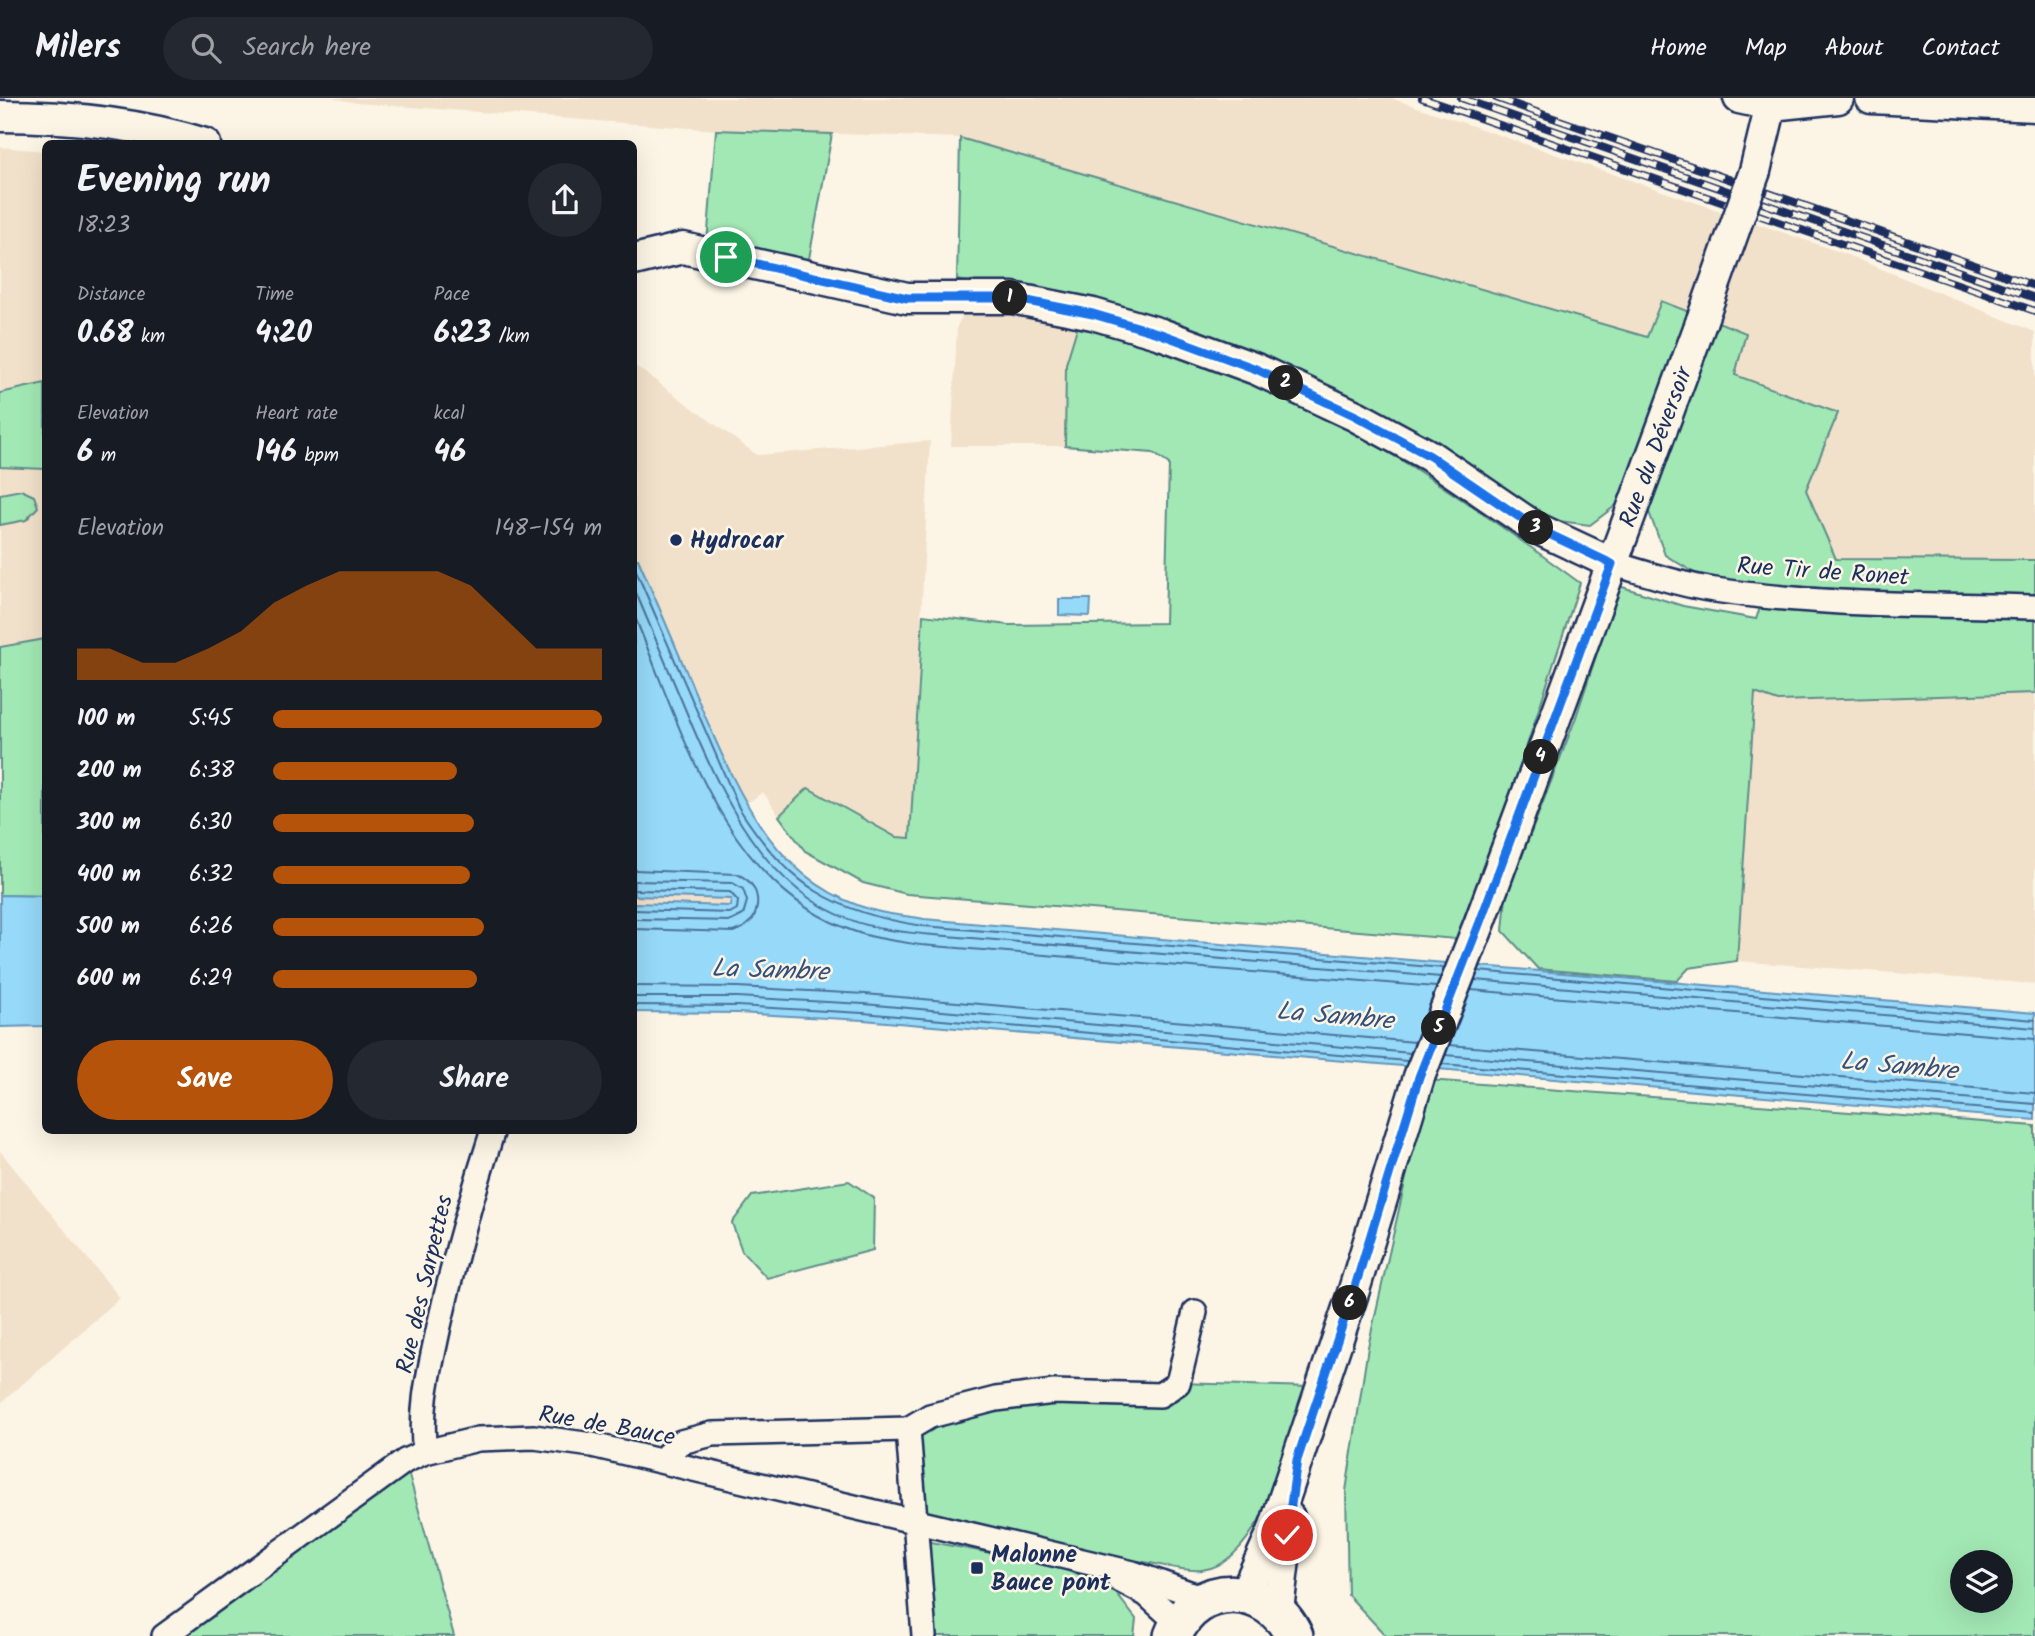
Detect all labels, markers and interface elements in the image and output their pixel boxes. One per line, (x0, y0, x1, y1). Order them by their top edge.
search box (163, 17, 653, 80)
text: Milers (35, 22, 121, 75)
text: Search here (243, 27, 371, 69)
icon: search (187, 29, 225, 67)
text: Home (1650, 29, 1707, 68)
text: Map (1745, 29, 1787, 68)
text: About (1825, 29, 1883, 68)
text: Contact (1921, 29, 2000, 68)
text: Evening run (77, 152, 271, 212)
button: share (528, 163, 602, 237)
text: 18:23 (77, 208, 130, 244)
pin (696, 227, 756, 287)
icon: arrive (707, 238, 745, 276)
text: Distance (77, 280, 145, 310)
text: Time (255, 280, 294, 310)
text: Pace (434, 280, 470, 310)
pin: 1 (992, 280, 1028, 316)
text: 1 (1007, 282, 1012, 312)
text: 0.68 (77, 310, 133, 358)
text: 4:20 (255, 310, 312, 358)
text: 6:23 (434, 310, 491, 358)
text: km (133, 322, 165, 352)
text: /km (491, 322, 530, 352)
street label: Rue du Déversoir (1609, 359, 1705, 533)
pin: 2 (1268, 366, 1304, 400)
text: 2 (1280, 367, 1291, 397)
text: Elevation (77, 399, 149, 429)
text: Heart rate (255, 399, 338, 429)
text: kcal (434, 399, 465, 429)
text: 6 (77, 429, 93, 477)
text: 146 (255, 429, 297, 477)
text: 46 (434, 429, 466, 477)
text: m (93, 441, 116, 471)
text: bpm (297, 441, 339, 471)
pin: 3 (1518, 510, 1554, 546)
text: Elevation (77, 511, 164, 547)
text: 148–154 m (494, 511, 602, 547)
text: 3 (1530, 512, 1541, 542)
place label: Hydrocar (690, 522, 785, 561)
marker: Hydrocar (668, 532, 684, 548)
street label: Rue Tir de Ronet (1736, 547, 1911, 598)
text: 100 m (77, 701, 135, 737)
text: 5:45 (189, 701, 232, 737)
pin: 4 (1524, 740, 1558, 774)
text: 4 (1535, 741, 1546, 771)
text: 200 m (77, 753, 142, 789)
text: 6:38 (189, 753, 234, 789)
text: 300 m (77, 805, 141, 841)
text: 6:30 (189, 805, 232, 841)
text: 400 m (77, 857, 141, 893)
text: 6:32 (189, 857, 234, 893)
text: 500 m (77, 909, 140, 945)
text: 6:26 (189, 909, 234, 945)
water label: La Sambre (710, 948, 832, 994)
text: 600 m (77, 961, 141, 997)
text: 6:29 (189, 961, 232, 997)
water label: La Sambre (1274, 991, 1397, 1043)
pin: 5 (1422, 1010, 1456, 1046)
text: 5 (1434, 1012, 1443, 1042)
button: Save (77, 1040, 333, 1120)
button: Share (347, 1040, 602, 1120)
water label: La Sambre (1838, 1041, 1961, 1093)
street label: Rue des Sarpettes (386, 1191, 465, 1378)
pin: 6 (1332, 1286, 1368, 1320)
text: 6 (1344, 1287, 1355, 1317)
street label: Rue de Bauce (535, 1395, 678, 1458)
pin (1257, 1505, 1317, 1565)
icon: check (1268, 1516, 1306, 1554)
place label: Malonne Bauce pont (991, 1536, 1112, 1603)
map controls (1950, 1550, 2013, 1613)
button: layers (1950, 1550, 2013, 1613)
marker: Malonne Bauce pont (969, 1560, 985, 1576)

